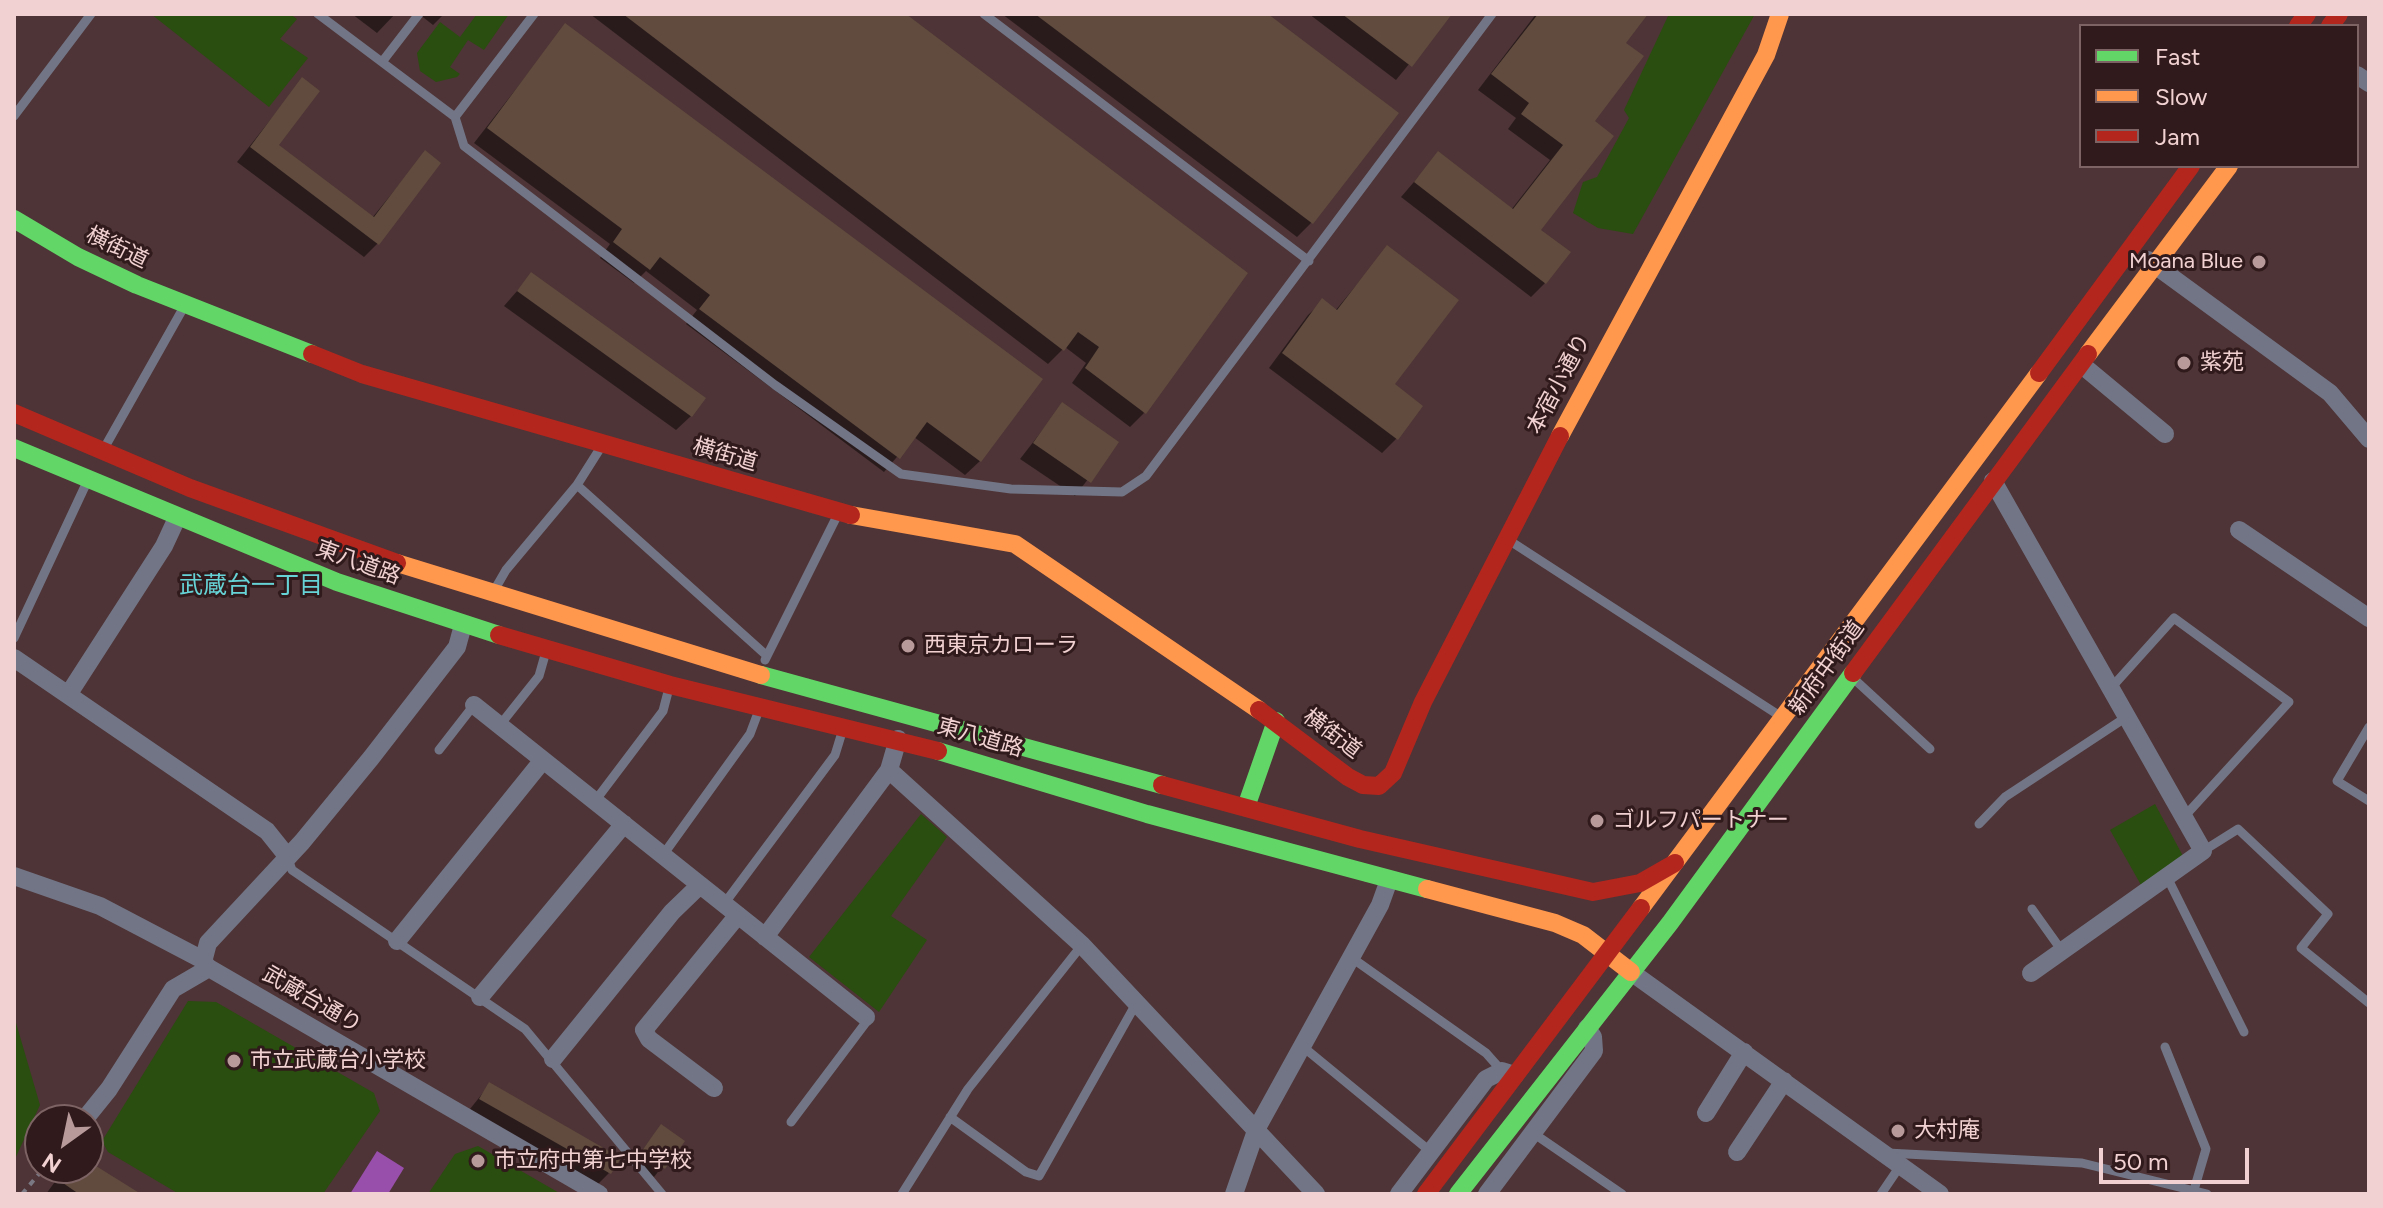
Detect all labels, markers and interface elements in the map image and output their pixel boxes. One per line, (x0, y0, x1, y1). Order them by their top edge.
legend (2079, 24, 2359, 168)
text: Fast (2155, 42, 2200, 71)
text: Slow (2155, 82, 2207, 111)
text: Jam (2155, 122, 2200, 151)
street label: 横街道 (82, 222, 152, 274)
place label: Moana Blue (2129, 249, 2243, 275)
marker: Moana Blue (2250, 253, 2268, 271)
street label: 本宿小通り (1522, 329, 1596, 439)
place label: 紫苑 (2200, 350, 2244, 376)
marker: 紫苑 (2175, 354, 2193, 372)
street label: 横街道 (690, 433, 760, 477)
street label: 東八道路 (312, 536, 404, 590)
district label: 武蔵台一丁目 (179, 572, 323, 600)
street label: 新府中街道 (1784, 616, 1870, 720)
place label: 西東京カローラ (924, 633, 1078, 659)
marker: 西東京カローラ (899, 637, 917, 655)
street label: 横街道 (1298, 704, 1366, 764)
street label: 東八道路 (934, 713, 1026, 763)
place label: ゴルフパートナー (1613, 808, 1789, 834)
marker: ゴルフパートナー (1588, 812, 1606, 830)
street label: 武蔵台通り (258, 961, 366, 1039)
place label: 市立武蔵台小学校 (250, 1048, 426, 1074)
marker: 市立武蔵台小学校 (225, 1052, 243, 1070)
north arrow (24, 1104, 104, 1184)
place label: 大村庵 (1914, 1118, 1980, 1144)
marker: 大村庵 (1889, 1122, 1907, 1140)
scale bar (2103, 1132, 2253, 1182)
text: N (37, 1147, 66, 1179)
text: 50 m (2113, 1147, 2169, 1176)
place label: 市立府中第七中学校 (494, 1148, 692, 1174)
marker: 市立府中第七中学校 (469, 1152, 487, 1170)

